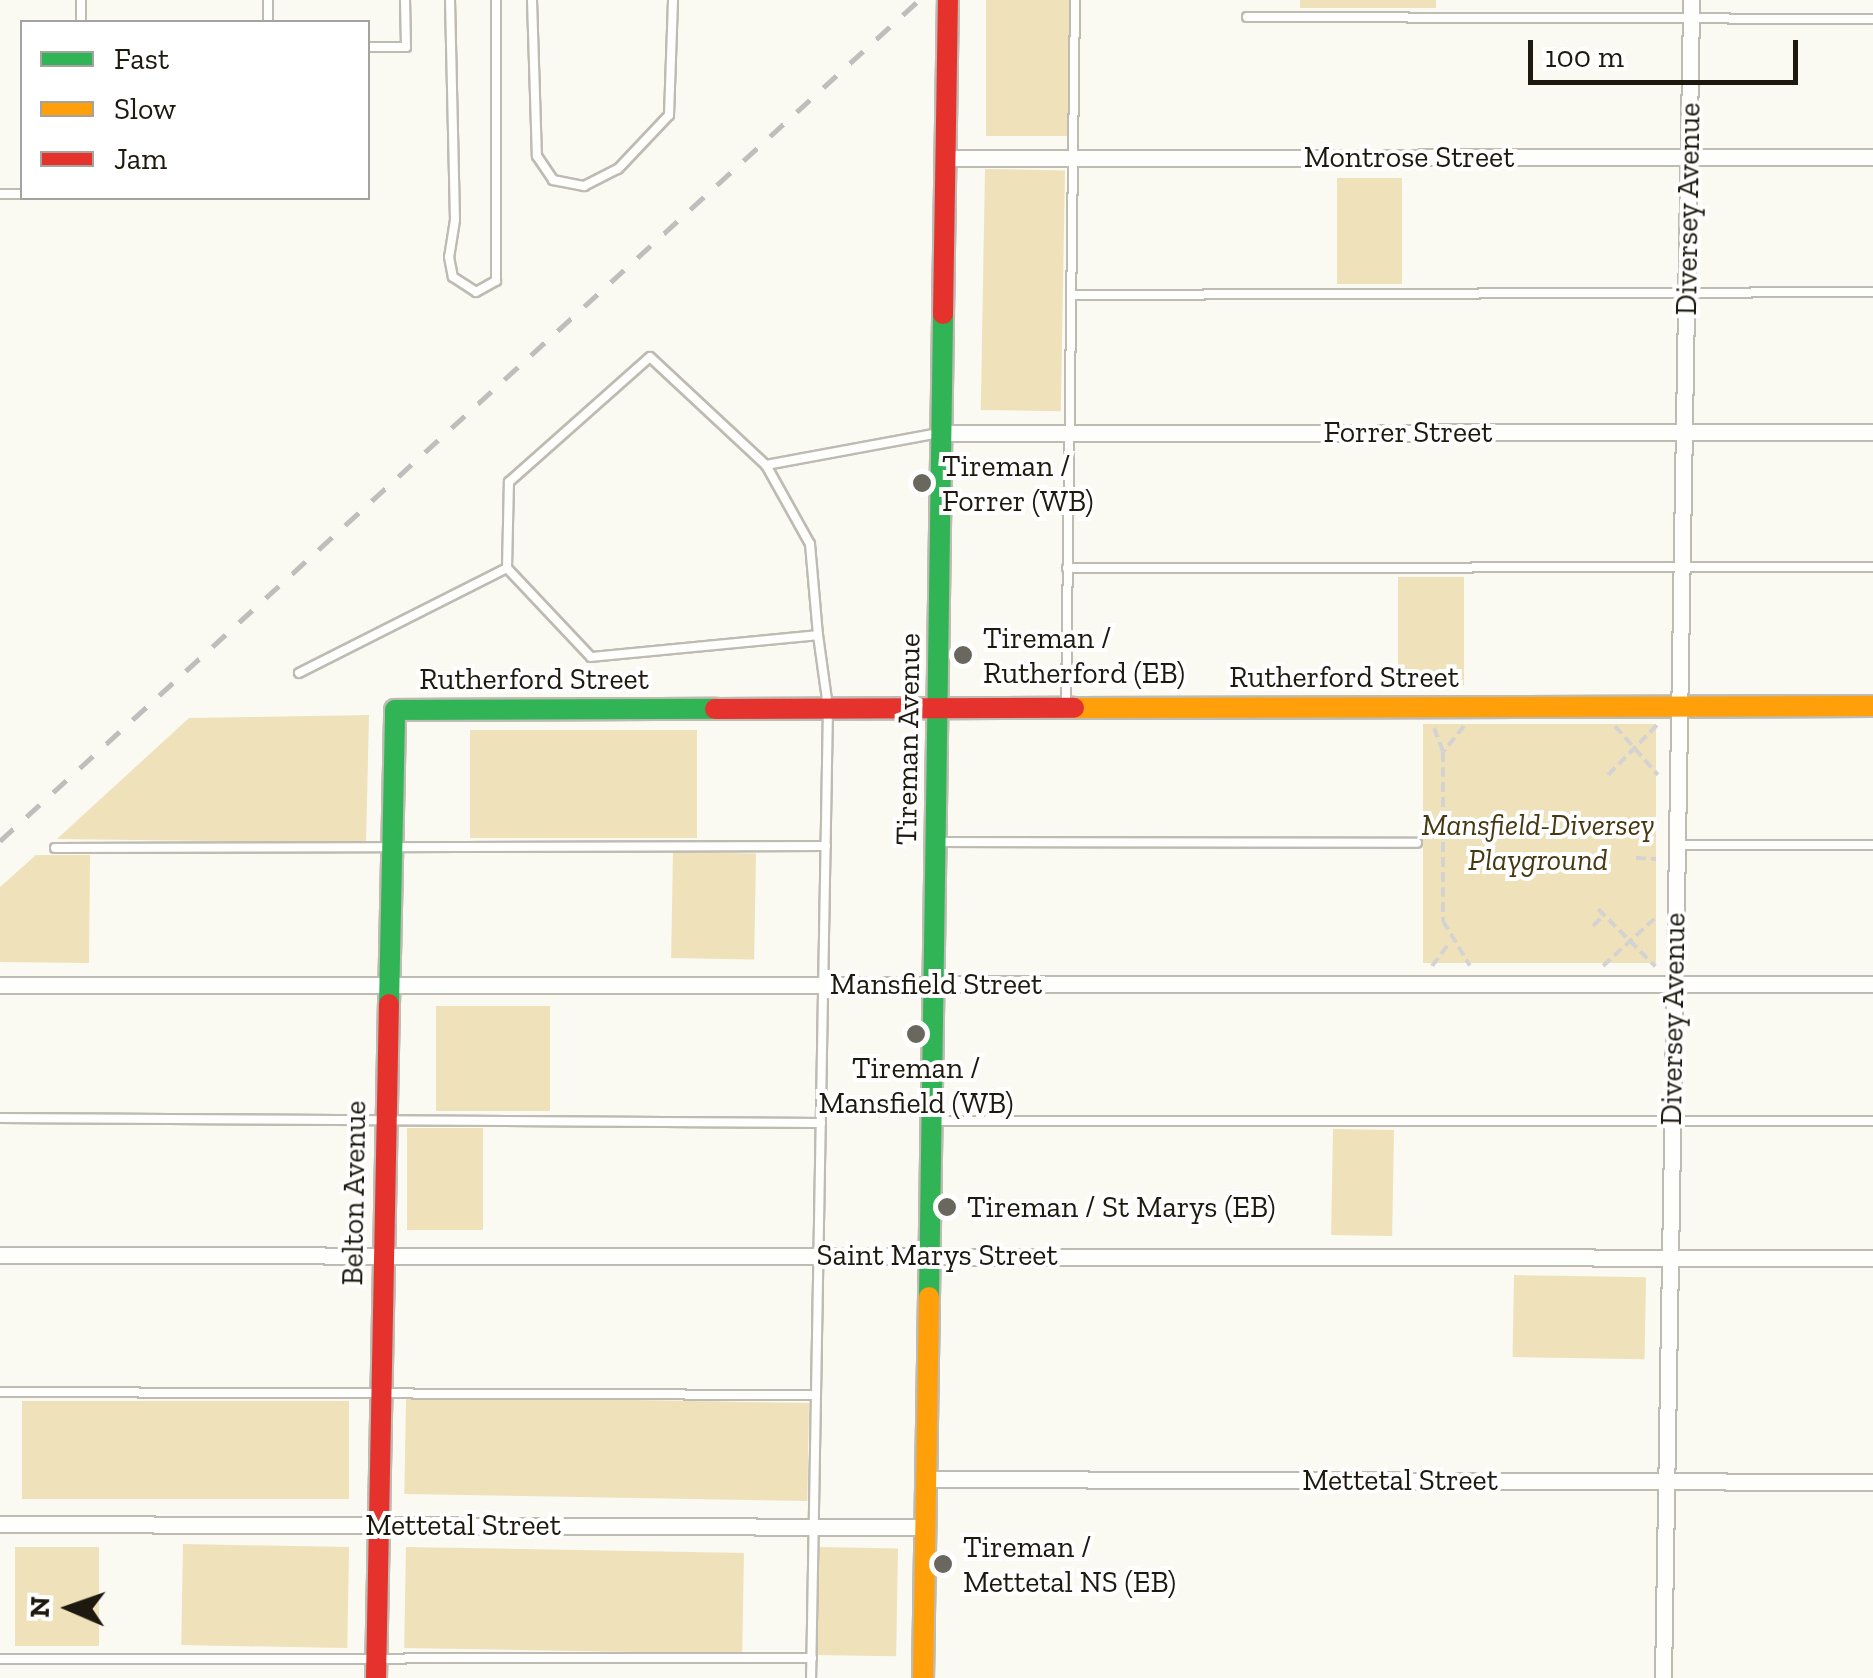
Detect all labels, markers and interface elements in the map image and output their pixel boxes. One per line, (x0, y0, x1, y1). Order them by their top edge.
legend (20, 20, 370, 200)
scale bar (1533, 20, 1803, 82)
text: 100 m (1545, 39, 1624, 75)
text: Fast (114, 41, 169, 77)
text: Slow (114, 91, 176, 127)
street label: Diversey Avenue (1668, 101, 1708, 317)
street label: Montrose Street (1304, 139, 1514, 175)
text: Jam (114, 141, 167, 177)
street label: Forrer Street (1323, 414, 1493, 450)
place label: Tireman / Forrer (WB) (942, 448, 1094, 518)
marker: Tireman / Forrer (WB) (911, 472, 933, 494)
place label: Tireman / Rutherford (EB) (983, 620, 1185, 690)
street label: Tireman Avenue (888, 632, 928, 846)
marker: Tireman / Rutherford (EB) (952, 644, 974, 666)
street label: Rutherford Street (1229, 659, 1459, 695)
street label: Rutherford Street (419, 661, 649, 697)
park label: Mansfield-Diversey Playground (1421, 807, 1655, 878)
street label: Diversey Avenue (1653, 911, 1693, 1127)
street label: Mansfield Street (830, 966, 1042, 1002)
marker: Tireman / Mansfield (WB) (905, 1023, 927, 1045)
place label: Tireman / Mansfield (WB) (818, 1050, 1014, 1120)
street label: Belton Avenue (334, 1100, 374, 1286)
place label: Tireman / St Marys (EB) (967, 1189, 1276, 1225)
marker: Tireman / St Marys (EB) (936, 1196, 958, 1218)
street label: Saint Marys Street (816, 1237, 1058, 1273)
street label: Mettetal Street (1302, 1462, 1498, 1498)
street label: Mettetal Street (365, 1507, 561, 1543)
place label: Tireman / Mettetal NS (EB) (963, 1529, 1176, 1600)
marker: Tireman / Mettetal NS (EB) (932, 1553, 954, 1575)
north arrow (20, 1558, 120, 1658)
text: N (23, 1596, 56, 1618)

